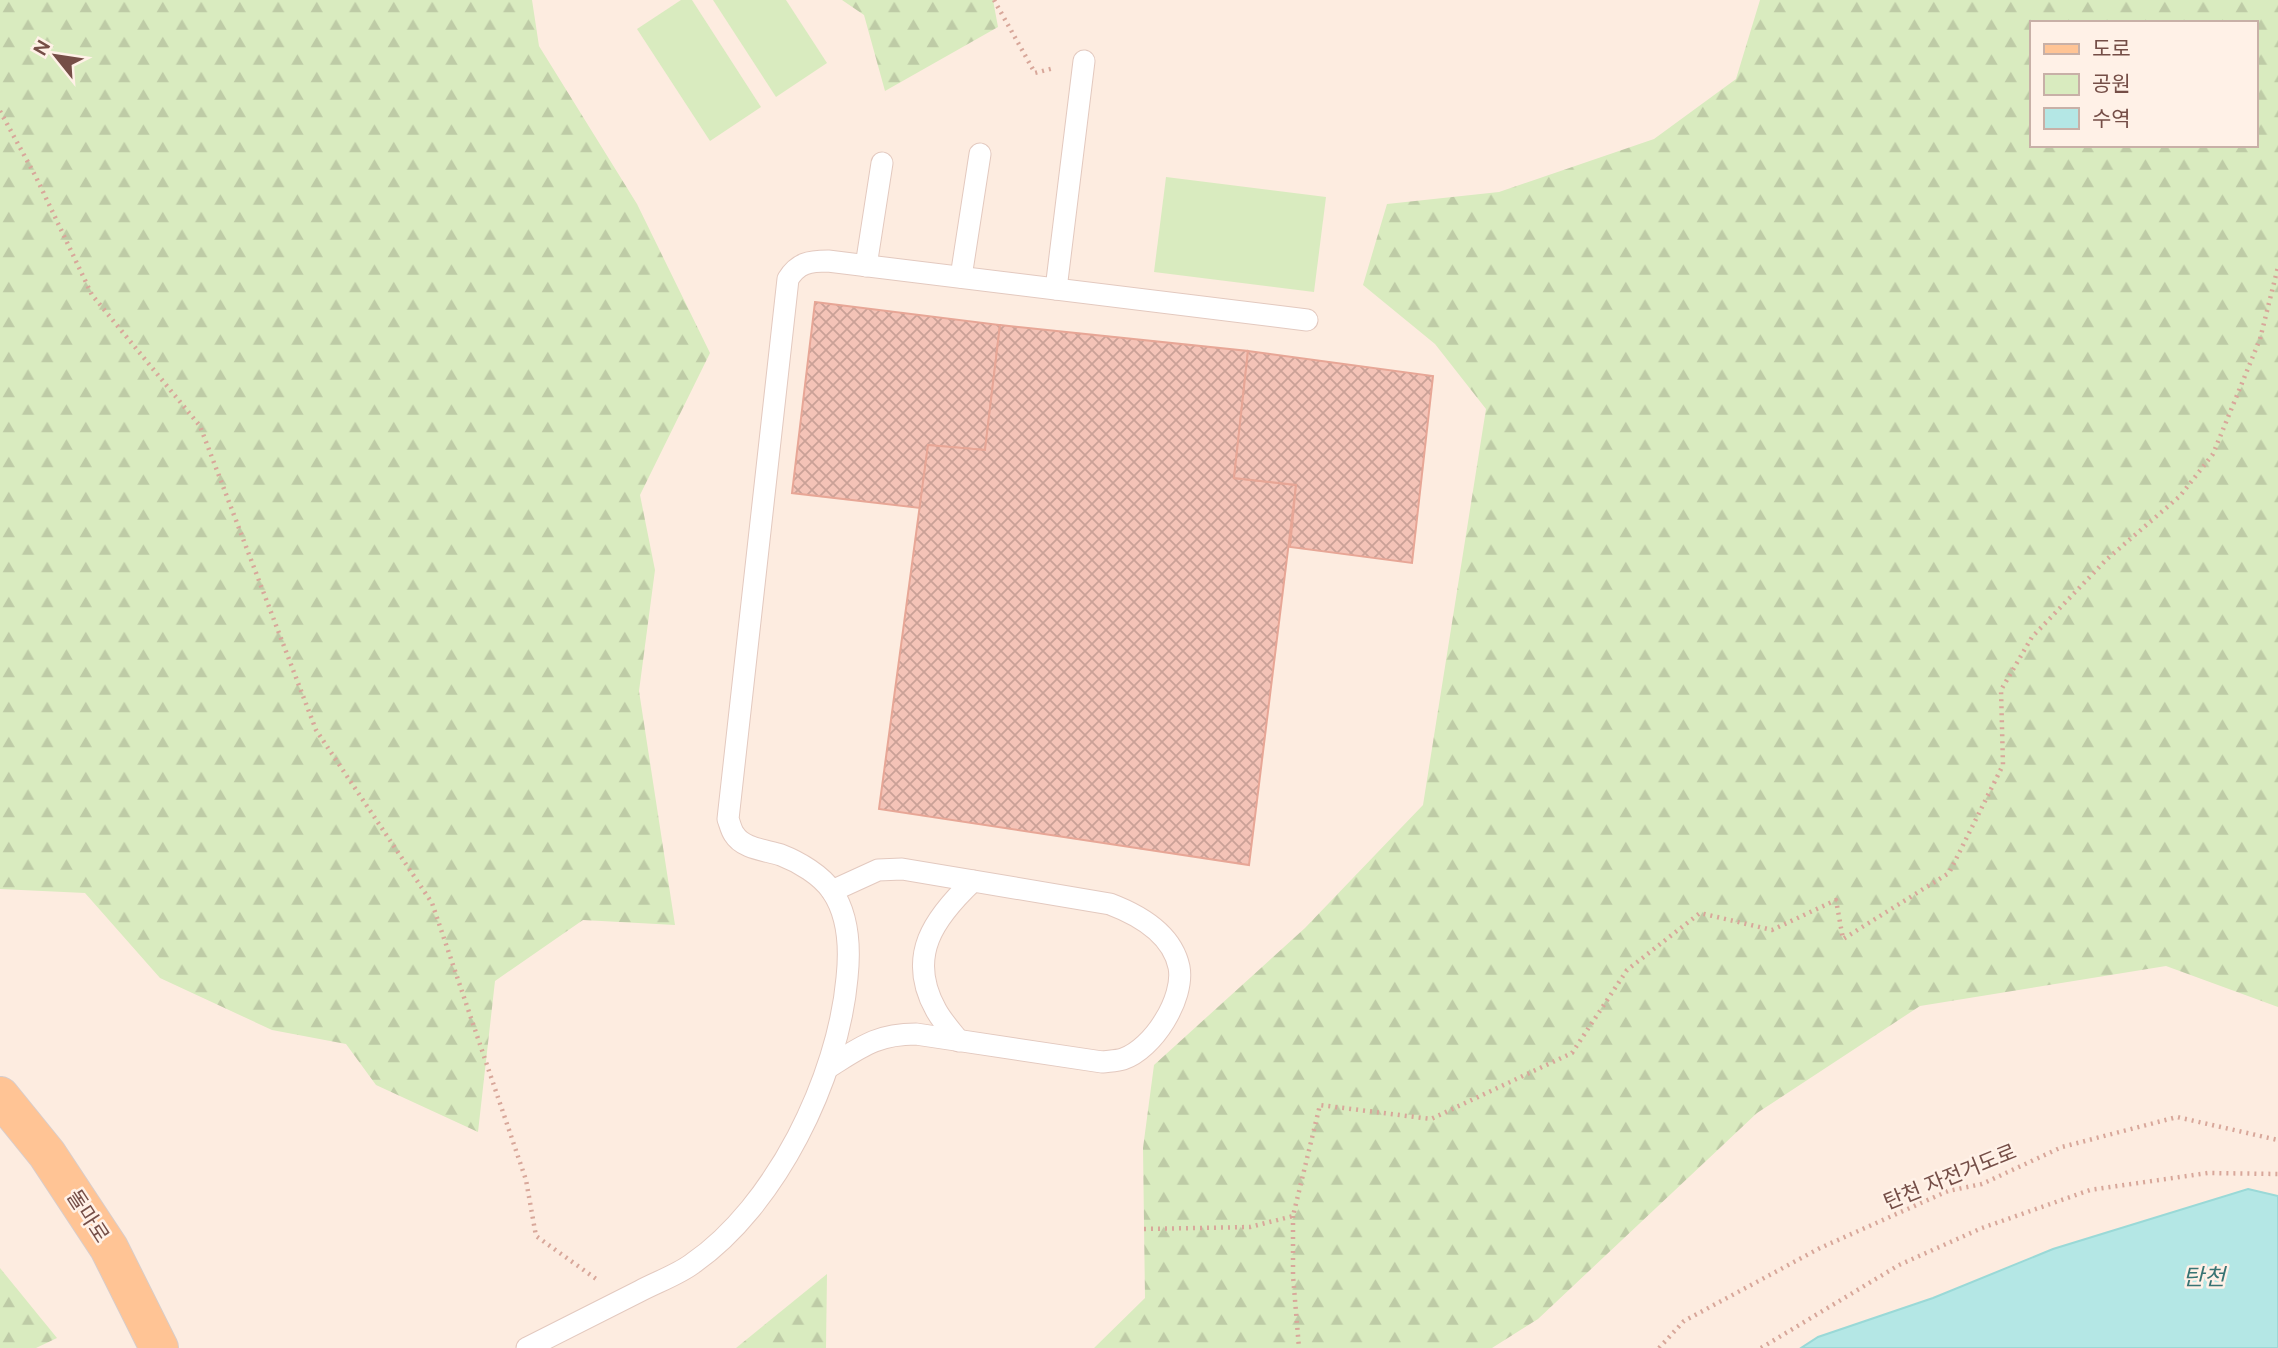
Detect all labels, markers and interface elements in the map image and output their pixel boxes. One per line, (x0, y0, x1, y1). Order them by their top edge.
north arrow (21, 21, 91, 91)
legend (2030, 21, 2257, 147)
text: N (27, 35, 56, 60)
text: 도로 (2092, 35, 2131, 63)
text: 공원 (2092, 70, 2131, 98)
text: 수역 (2092, 105, 2131, 133)
street label: 탄천 자전거도로 (1879, 1138, 2021, 1216)
street label: 돌마로 (60, 1184, 116, 1248)
water label: 탄천 (2183, 1262, 2228, 1292)

